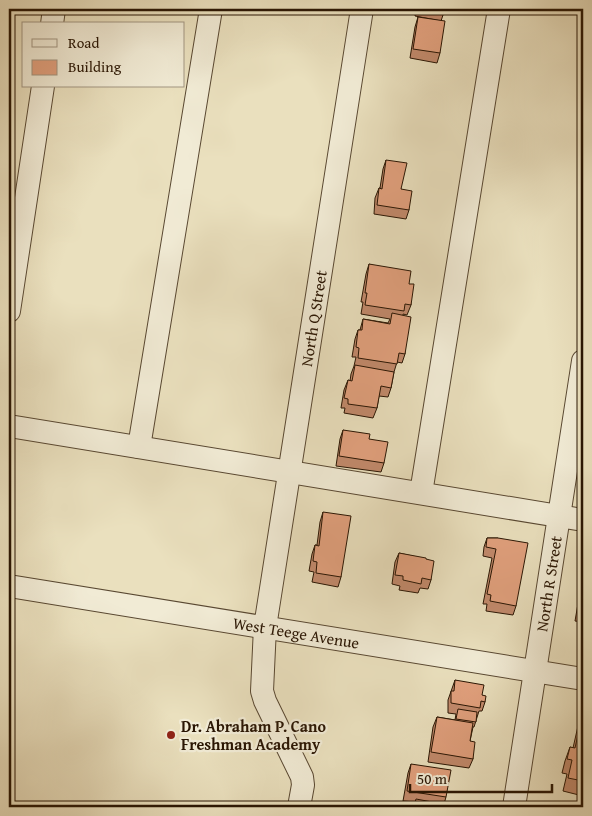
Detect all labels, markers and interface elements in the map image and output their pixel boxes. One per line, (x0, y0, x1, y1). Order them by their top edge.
legend (22, 22, 185, 88)
text: Road (68, 32, 99, 53)
text: Building (68, 56, 122, 77)
street label: North Q Street (294, 268, 333, 368)
street label: North R Street (529, 534, 568, 633)
street label: West Teege Avenue (231, 610, 361, 655)
place label: Dr. Abraham P. Cano Freshman Academy (181, 714, 326, 756)
marker: Dr. Abraham P. Cano Freshman Academy (165, 729, 177, 741)
scale bar (410, 761, 552, 793)
text: 50 m (417, 768, 448, 789)

